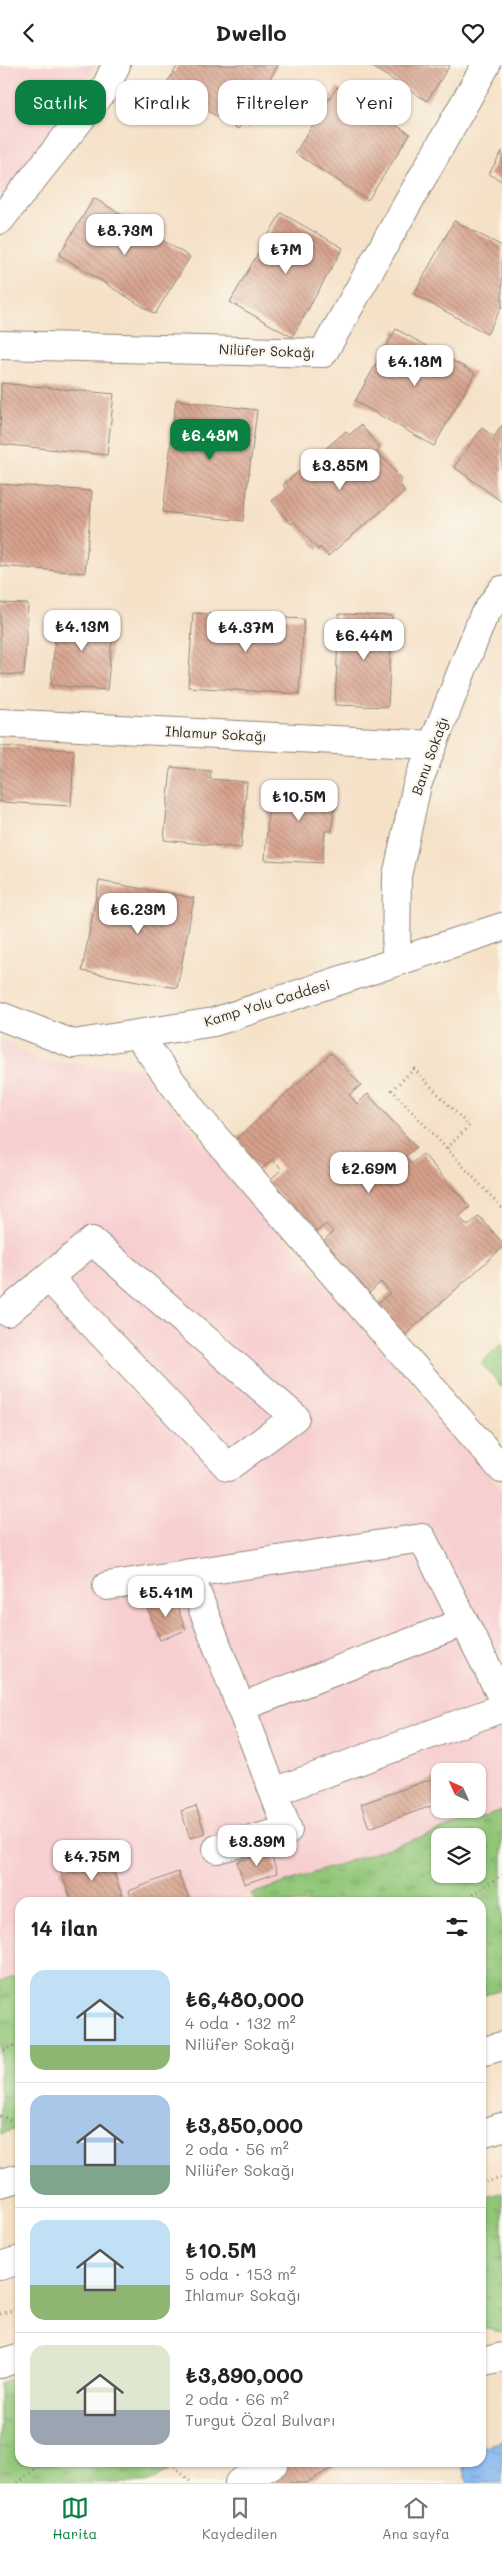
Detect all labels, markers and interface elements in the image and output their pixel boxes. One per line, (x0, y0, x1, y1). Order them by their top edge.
text: Dwello (215, 18, 287, 47)
icon: back (15, 19, 43, 47)
icon: heart (459, 19, 487, 47)
chip: Satılık (15, 80, 106, 125)
chip: Kiralık (116, 80, 208, 125)
chip: Filtreler (218, 80, 327, 125)
chip: Yeni (337, 80, 411, 125)
pin: ₺8.73M (84, 213, 166, 256)
text: ₺8.73M (97, 219, 153, 240)
pin: ₺7M (262, 233, 310, 275)
text: ₺7M (270, 238, 302, 259)
street label: Nilüfer Sokağı (219, 339, 315, 362)
pin: ₺4.18M (374, 345, 456, 387)
text: ₺4.18M (387, 350, 443, 371)
pin: ₺6.48M (169, 419, 251, 461)
text: ₺6.48M (181, 424, 239, 445)
pin: ₺3.85M (299, 449, 381, 491)
text: ₺3.85M (312, 454, 368, 475)
pin: ₺4.13M (41, 609, 123, 652)
pin: ₺4.37M (205, 611, 287, 653)
text: ₺4.13M (55, 615, 109, 636)
text: ₺4.37M (218, 616, 274, 637)
pin: ₺6.44M (323, 619, 405, 661)
text: ₺6.44M (335, 624, 393, 645)
street label: Banu Sokağı (407, 714, 453, 798)
street label: Ihlamur Sokağı (165, 721, 267, 746)
pin: ₺10.5M (258, 779, 340, 822)
text: ₺10.5M (272, 785, 326, 806)
pin: ₺6.23M (97, 893, 179, 935)
text: ₺6.23M (110, 898, 166, 919)
street label: Kamp Yolu Caddesi (202, 974, 332, 1031)
pin: ₺2.69M (328, 1151, 410, 1194)
text: ₺2.69M (341, 1157, 397, 1178)
pin: ₺5.41M (125, 1575, 207, 1618)
text: ₺5.41M (139, 1581, 193, 1602)
north arrow (431, 1763, 486, 1817)
map controls (431, 1763, 486, 1883)
pin: ₺3.89M (216, 1825, 298, 1867)
button: layers (431, 1828, 486, 1883)
text: ₺3.89M (228, 1830, 286, 1851)
pin: ₺4.75M (51, 1839, 133, 1882)
text: ₺4.75M (64, 1845, 120, 1866)
icon: filters (443, 1913, 471, 1941)
text: 14 ilan (30, 1914, 98, 1941)
text: ₺6,480,000 (185, 1985, 304, 2012)
icon: home (70, 1990, 130, 2050)
text: 4 oda · 132 m² (185, 2012, 296, 2033)
text: Nilüfer Sokağı (185, 2033, 295, 2054)
text: ₺3,850,000 (185, 2111, 303, 2138)
icon: home (70, 2115, 130, 2175)
text: 2 oda · 56 m² (185, 2138, 289, 2159)
text: Nilüfer Sokağı (185, 2159, 295, 2180)
text: ₺10.5M (185, 2236, 257, 2263)
icon: home (70, 2240, 130, 2300)
text: 5 oda · 153 m² (185, 2263, 296, 2284)
text: Ihlamur Sokağı (185, 2284, 301, 2305)
text: ₺3,890,000 (185, 2361, 303, 2388)
icon: home (70, 2365, 130, 2425)
text: 2 oda · 66 m² (185, 2388, 289, 2409)
text: Turgut Özal Bulvarı (185, 2409, 336, 2430)
tab: Harita (52, 2494, 97, 2543)
tab: Kaydedilen (202, 2494, 277, 2543)
tab: Ana sayfa (382, 2494, 450, 2543)

